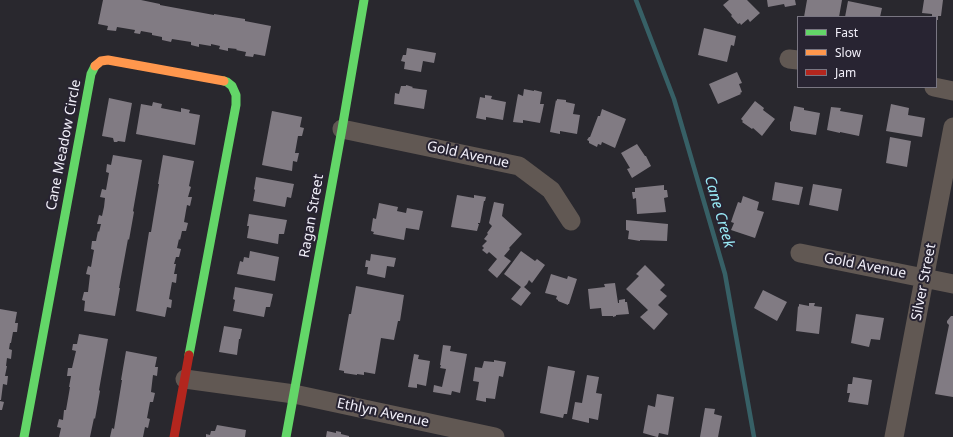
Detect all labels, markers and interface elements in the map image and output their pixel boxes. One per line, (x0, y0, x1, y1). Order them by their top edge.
legend (797, 16, 937, 88)
text: Fast (835, 24, 858, 41)
text: Slow (835, 44, 861, 61)
text: Jam (835, 64, 856, 81)
street label: Cane Meadow Circle (43, 78, 85, 212)
street label: Gold Avenue (425, 138, 511, 172)
street label: Ragan Street (296, 173, 328, 259)
water label: Cane Creek (700, 174, 738, 250)
street label: Silver Street (908, 242, 940, 322)
street label: Gold Avenue (822, 250, 908, 282)
street label: Ethlyn Avenue (335, 395, 431, 431)

